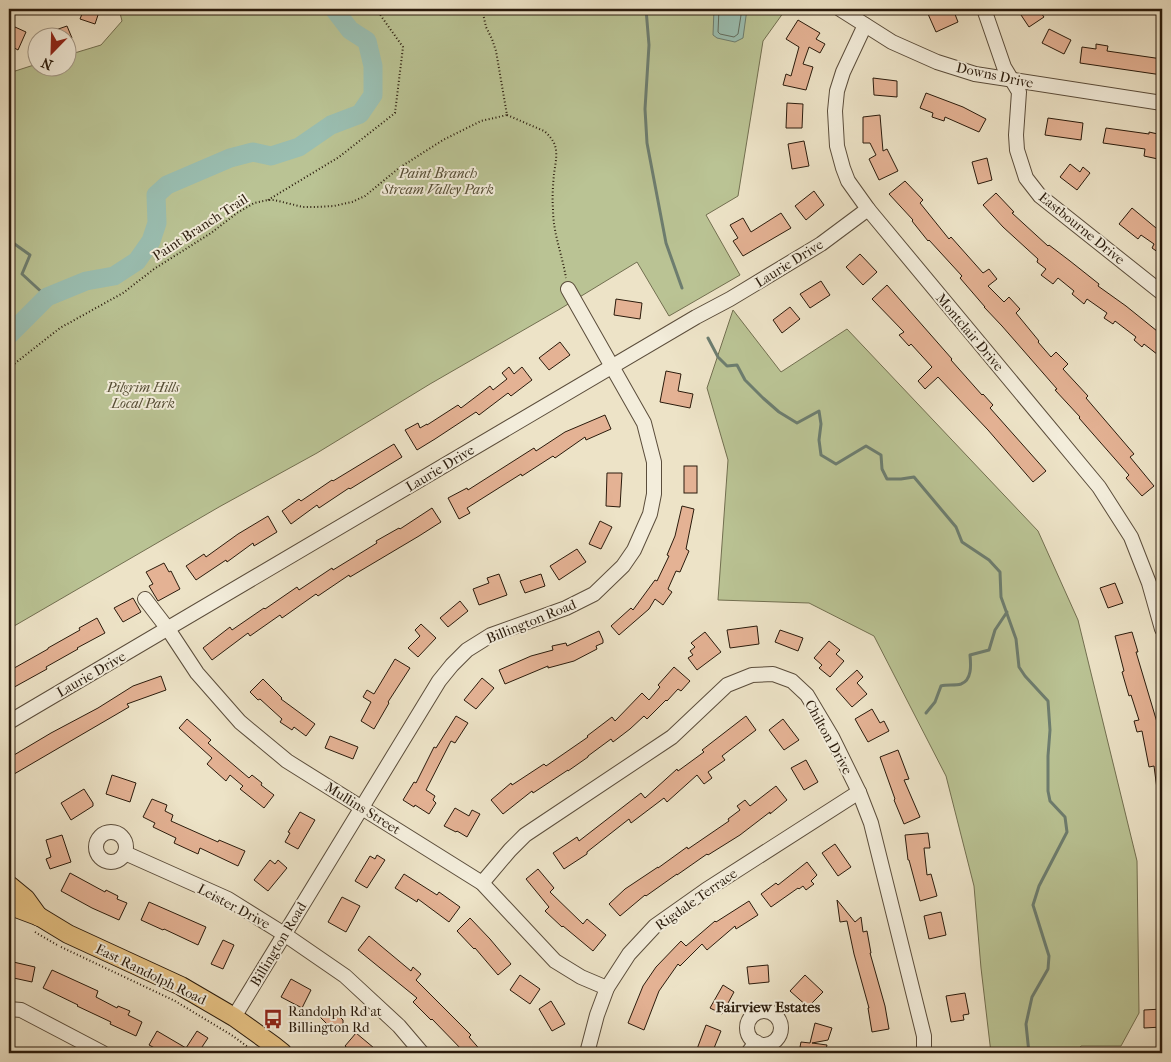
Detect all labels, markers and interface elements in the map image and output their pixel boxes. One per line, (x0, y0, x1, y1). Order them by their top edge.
north arrow (28, 28, 78, 78)
text: N (39, 53, 55, 73)
street label: Downs Drive (955, 59, 1035, 92)
park label: Paint Branch Stream Valley Park (381, 165, 494, 198)
street label: Eastbourne Drive (1035, 189, 1128, 268)
street label: Paint Branch Trail (149, 190, 251, 265)
street label: Laurie Drive (752, 236, 826, 291)
street label: Montclair Drive (932, 290, 1007, 375)
park label: Pilgrim Hills Local Park (106, 379, 180, 412)
street label: Laurie Drive (403, 441, 478, 496)
street label: Billington Road (484, 596, 579, 647)
street label: Laurie Drive (54, 648, 129, 701)
street label: Chilton Drive (801, 697, 856, 778)
street label: Mullins Street (322, 779, 404, 838)
street label: Rigdale Terrace (652, 865, 741, 934)
street label: Leister Drive (195, 880, 273, 933)
street label: Billington Road (247, 899, 310, 989)
street label: East Randolph Road (93, 940, 209, 1009)
district label: Fairview Estates (715, 998, 821, 1016)
place label: Randolph Rd at Billington Rd (288, 1003, 382, 1036)
bus stop icon: Randolph Rd at Billington Rd (262, 1008, 284, 1030)

